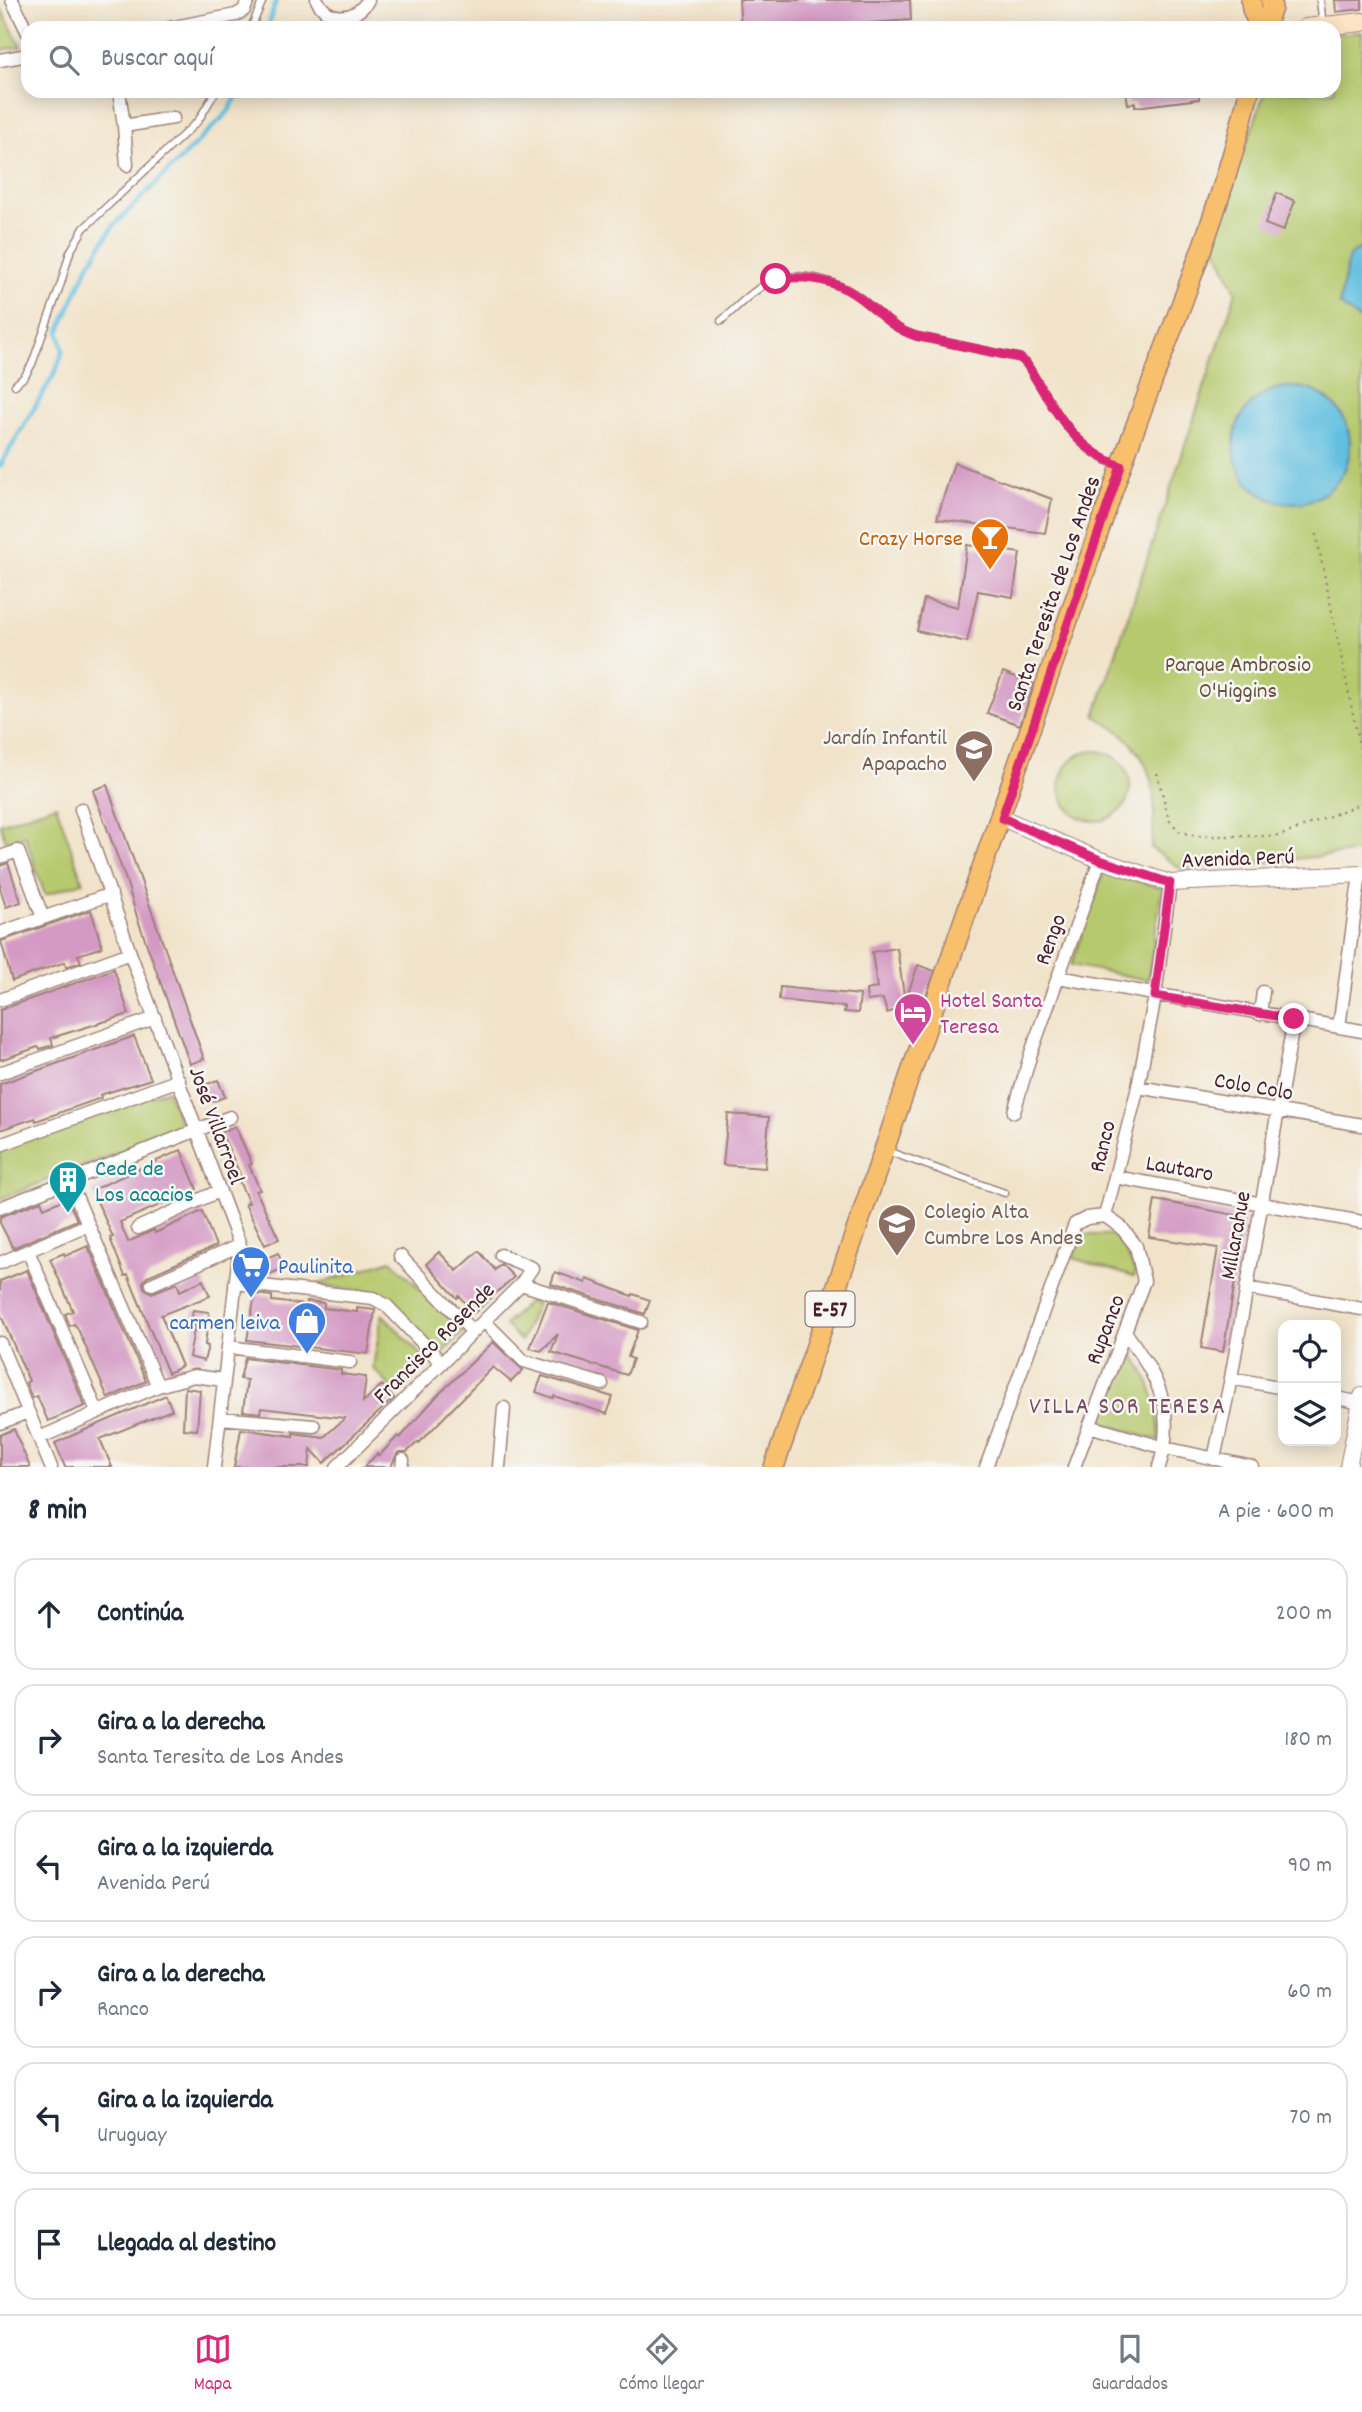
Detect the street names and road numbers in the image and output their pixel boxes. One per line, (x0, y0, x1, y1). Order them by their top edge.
street label: Santa Teresita de Los Andes (999, 472, 1111, 716)
street label: Avenida Perú (1181, 842, 1295, 879)
street label: Rengo (1028, 910, 1077, 970)
street label: José Villarroel (178, 1063, 251, 1190)
street label: Colo Colo (1211, 1065, 1296, 1112)
street label: Ranco (1082, 1118, 1127, 1176)
street label: Lautaro (1143, 1148, 1216, 1193)
street label: Millarahue (1213, 1189, 1261, 1282)
street label: Francisco Rosende (367, 1276, 504, 1413)
street label: Rupanco (1079, 1290, 1136, 1370)
road number: E-57 (806, 1292, 854, 1326)

